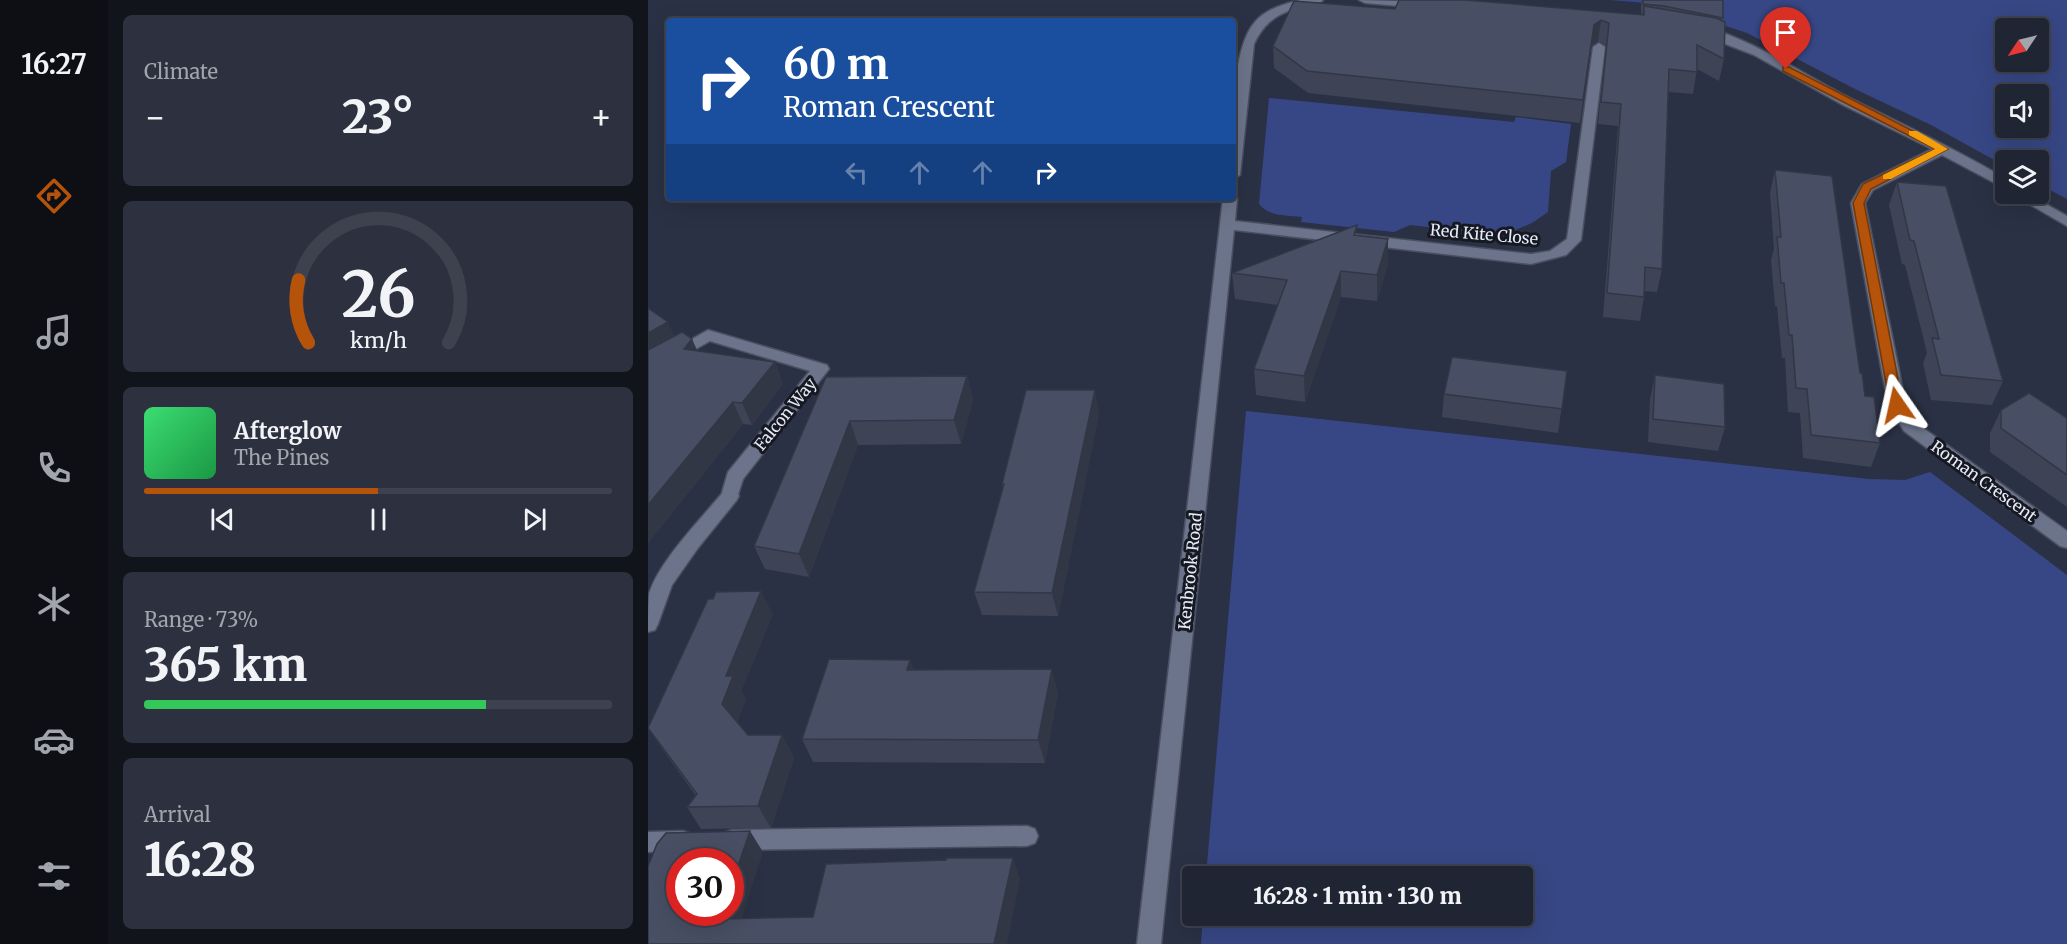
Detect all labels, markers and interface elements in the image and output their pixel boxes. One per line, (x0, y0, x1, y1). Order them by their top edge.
pin (1760, 7, 1811, 69)
icon: arrive (1769, 16, 1802, 49)
north arrow (1995, 18, 2049, 72)
map controls (1995, 18, 2049, 204)
text: 60 m (783, 38, 889, 90)
icon: right (684, 42, 762, 120)
text: 16:27 (21, 47, 87, 81)
text: Climate (144, 59, 218, 84)
button: sound (1995, 84, 2049, 138)
text: 23° (342, 89, 414, 145)
text: Roman Crescent (783, 90, 995, 124)
text: − (144, 97, 166, 138)
text: + (590, 97, 612, 138)
button: layers (1995, 150, 2049, 204)
icon: left (840, 156, 873, 189)
icon: ahead (903, 156, 936, 189)
icon: ahead (966, 156, 999, 189)
icon: right (1029, 156, 1062, 189)
icon: directions (33, 175, 75, 217)
street label: Red Kite Close (1429, 219, 1539, 249)
text: 26 (341, 256, 415, 334)
icon: music (33, 311, 75, 353)
text: km/h (350, 328, 406, 355)
street label: Falcon Way (750, 373, 821, 454)
position arrow (1865, 373, 1929, 437)
text: Afterglow (234, 417, 341, 445)
street label: Roman Crescent (1927, 436, 2041, 526)
text: The Pines (234, 445, 329, 470)
icon: phone (33, 447, 75, 489)
icon: previous (206, 503, 239, 536)
icon: pause (362, 503, 395, 536)
icon: next (518, 503, 551, 536)
street label: Kenbrook Road (1174, 511, 1206, 631)
icon: climate (33, 583, 75, 625)
text: Range · 73% (144, 607, 258, 632)
text: 365 km (144, 637, 307, 693)
icon: car (33, 719, 75, 761)
text: Arrival (144, 802, 211, 827)
text: 16:28 (144, 832, 256, 888)
speed limit sign: 30 (666, 848, 744, 926)
icon: filters (33, 855, 75, 897)
text: 16:28 · 1 min · 130 m (1253, 882, 1462, 910)

